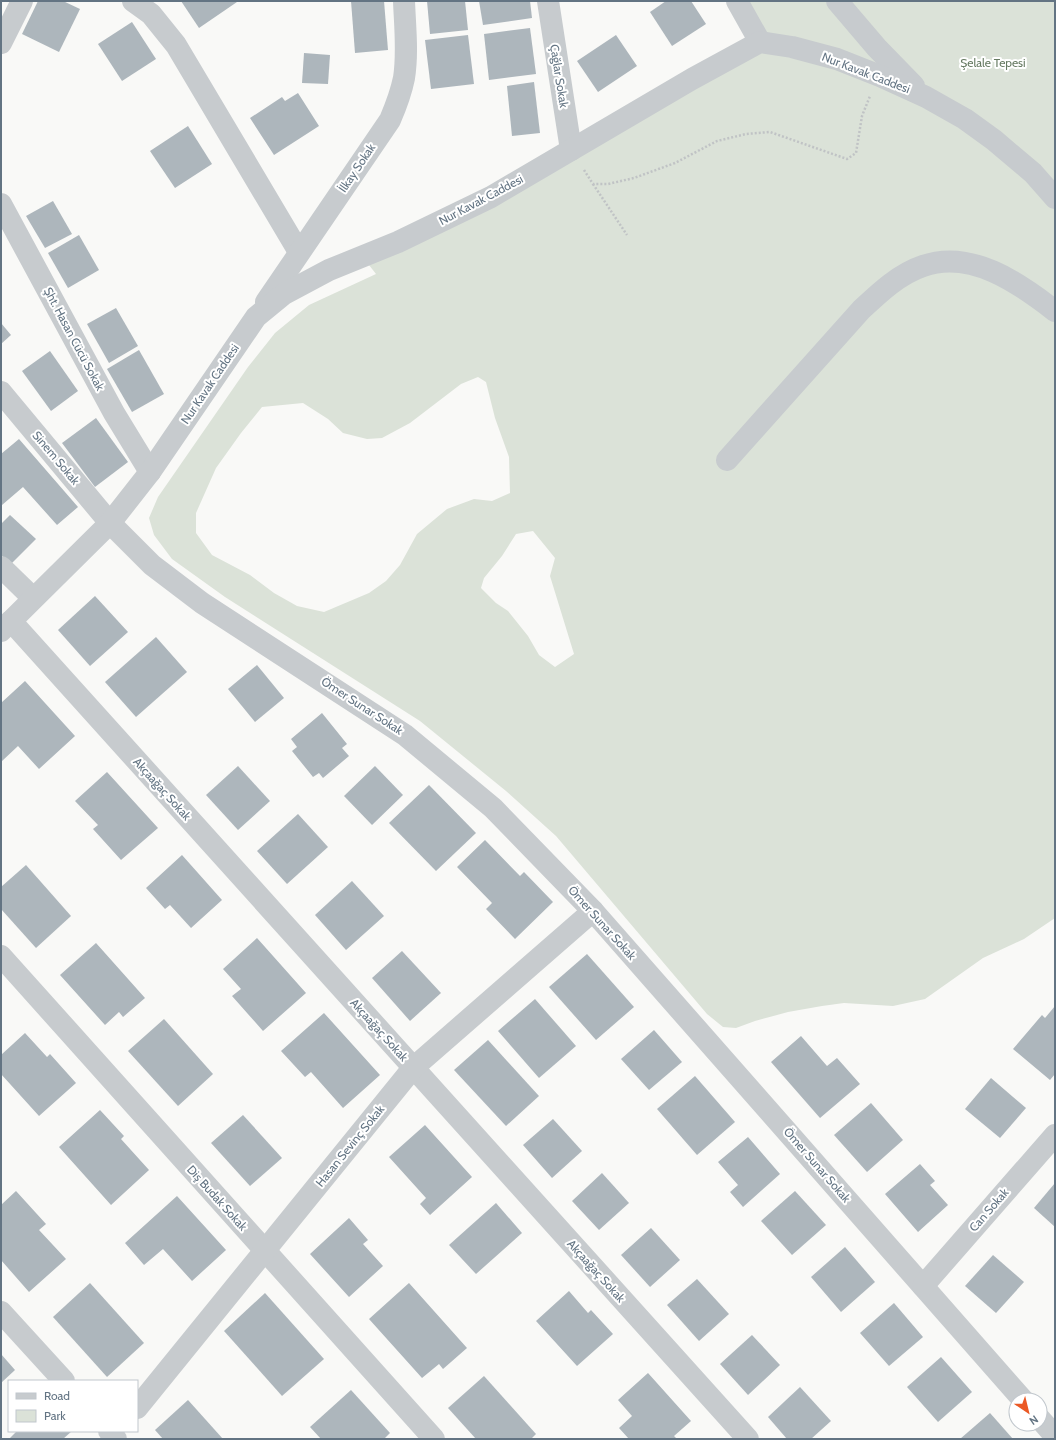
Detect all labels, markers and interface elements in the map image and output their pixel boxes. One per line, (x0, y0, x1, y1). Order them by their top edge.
street label: Çağlar Sokak (547, 43, 572, 109)
street label: Nur Kavak Caddesi (820, 49, 912, 96)
park label: Şelale Tepesi (960, 55, 1026, 70)
street label: İlkay Sokak (335, 140, 379, 195)
street label: Nur Kavak Caddesi (436, 171, 525, 228)
street label: Şht. Hasan Cücü Sokak (41, 285, 108, 394)
street label: Nur Kavak Caddesi (177, 341, 242, 427)
street label: Sinem Sokak (30, 428, 84, 488)
street label: Ömer Sunar Sokak (319, 674, 407, 738)
street label: Akçaağaç Sokak (130, 754, 195, 824)
street label: Ömer Sunar Sokak (565, 883, 640, 963)
street label: Akçaağaç Sokak (347, 995, 412, 1065)
street label: Hasan Sevinç Sokak (312, 1101, 388, 1190)
street label: Ömer Sunar Sokak (781, 1124, 854, 1206)
street label: Diş Budak Sokak (184, 1162, 251, 1234)
street label: Can Sokak (966, 1184, 1012, 1234)
street label: Akçaağaç Sokak (564, 1236, 629, 1306)
legend (8, 1380, 138, 1432)
text: Road (44, 1388, 70, 1403)
north arrow (1008, 1392, 1048, 1432)
text: Park (44, 1408, 66, 1423)
text: N (1027, 1412, 1041, 1428)

